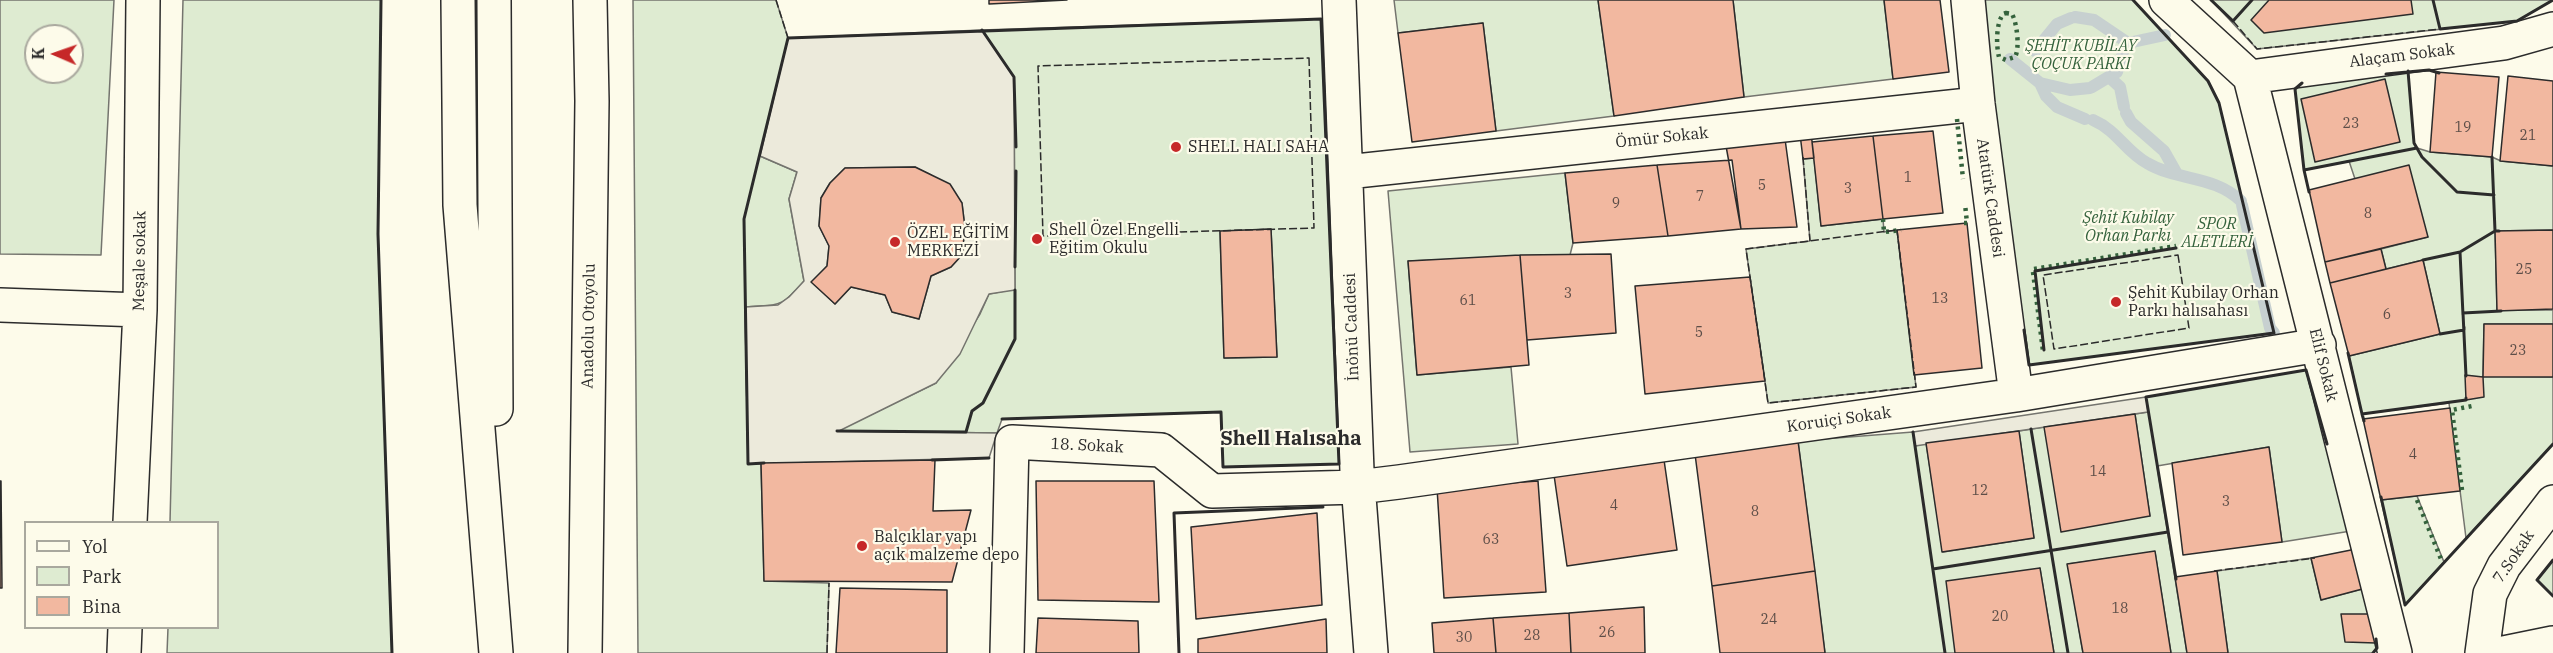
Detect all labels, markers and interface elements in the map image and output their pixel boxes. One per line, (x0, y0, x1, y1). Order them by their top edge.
north arrow (24, 24, 84, 84)
park label: ŞEHİT KUBİLAY ÇOÇUK PARKI (2025, 36, 2137, 74)
street label: Alaçam Sokak (2348, 40, 2456, 72)
text: K (28, 47, 48, 60)
house number: 23 (2343, 116, 2359, 132)
house number: 19 (2455, 120, 2471, 136)
street label: Ömür Sokak (1615, 124, 1709, 152)
house number: 21 (2520, 128, 2536, 144)
place label: SHELL HALI SAHA (1188, 137, 1329, 157)
street label: Atatürk Caddesi (1972, 137, 2008, 259)
marker: SHELL HALI SAHA (1169, 140, 1183, 154)
house number: 1 (1904, 170, 1912, 186)
house number: 5 (1758, 178, 1766, 194)
house number: 3 (1844, 181, 1852, 197)
house number: 7 (1696, 189, 1704, 205)
house number: 9 (1612, 196, 1620, 212)
house number: 8 (2364, 206, 2372, 222)
park label: Şehit Kubilay Orhan Parkı (2082, 208, 2174, 246)
street label: Meşale sokak (130, 211, 150, 311)
park label: SPOR ALETLERİ (2181, 214, 2253, 252)
place label: Shell Özel Engelli Eğitim Okulu (1049, 220, 1179, 258)
place label: ÖZEL EĞİTİM MERKEZİ (907, 223, 1009, 261)
marker: Shell Özel Engelli Eğitim Okulu (1030, 232, 1044, 246)
marker: ÖZEL EĞİTİM MERKEZİ (888, 235, 902, 249)
house number: 25 (2516, 262, 2532, 278)
street label: Anadolu Otoyolu (578, 263, 600, 389)
street label: İnönü Caddesi (1341, 272, 1363, 382)
place label: Şehit Kubilay Orhan Parkı halısahası (2128, 283, 2279, 321)
house number: 3 (1564, 286, 1572, 302)
house number: 13 (1932, 291, 1948, 307)
house number: 61 (1460, 293, 1476, 309)
marker: Şehit Kubilay Orhan Parkı halısahası (2109, 295, 2123, 309)
house number: 6 (2383, 307, 2391, 323)
house number: 5 (1695, 325, 1703, 341)
street label: Elif Sokak (2305, 326, 2341, 404)
house number: 23 (2510, 343, 2526, 359)
street label: Koruiçi Sokak (1786, 403, 1892, 437)
district label: Shell Halısaha (1220, 427, 1362, 451)
street label: 18. Sokak (1050, 435, 1124, 457)
house number: 4 (2409, 447, 2417, 463)
house number: 14 (2090, 464, 2106, 480)
house number: 12 (1972, 483, 1988, 499)
house number: 3 (2222, 494, 2230, 510)
house number: 4 (1610, 498, 1618, 514)
house number: 8 (1751, 504, 1759, 520)
legend (24, 521, 219, 629)
place label: Balçıklar yapı açık malzeme depo (874, 527, 1019, 565)
street label: 7.Sokak (2489, 527, 2539, 587)
house number: 63 (1483, 532, 1499, 548)
text: Yol (82, 535, 108, 558)
marker: Balçıklar yapı açık malzeme depo (855, 539, 869, 553)
text: Park (82, 565, 121, 588)
text: Bina (82, 595, 121, 618)
house number: 18 (2112, 601, 2128, 617)
house number: 20 (1992, 609, 2008, 625)
house number: 24 (1761, 612, 1777, 628)
house number: 26 (1599, 625, 1615, 641)
house number: 28 (1524, 628, 1540, 644)
house number: 30 (1456, 630, 1472, 646)

